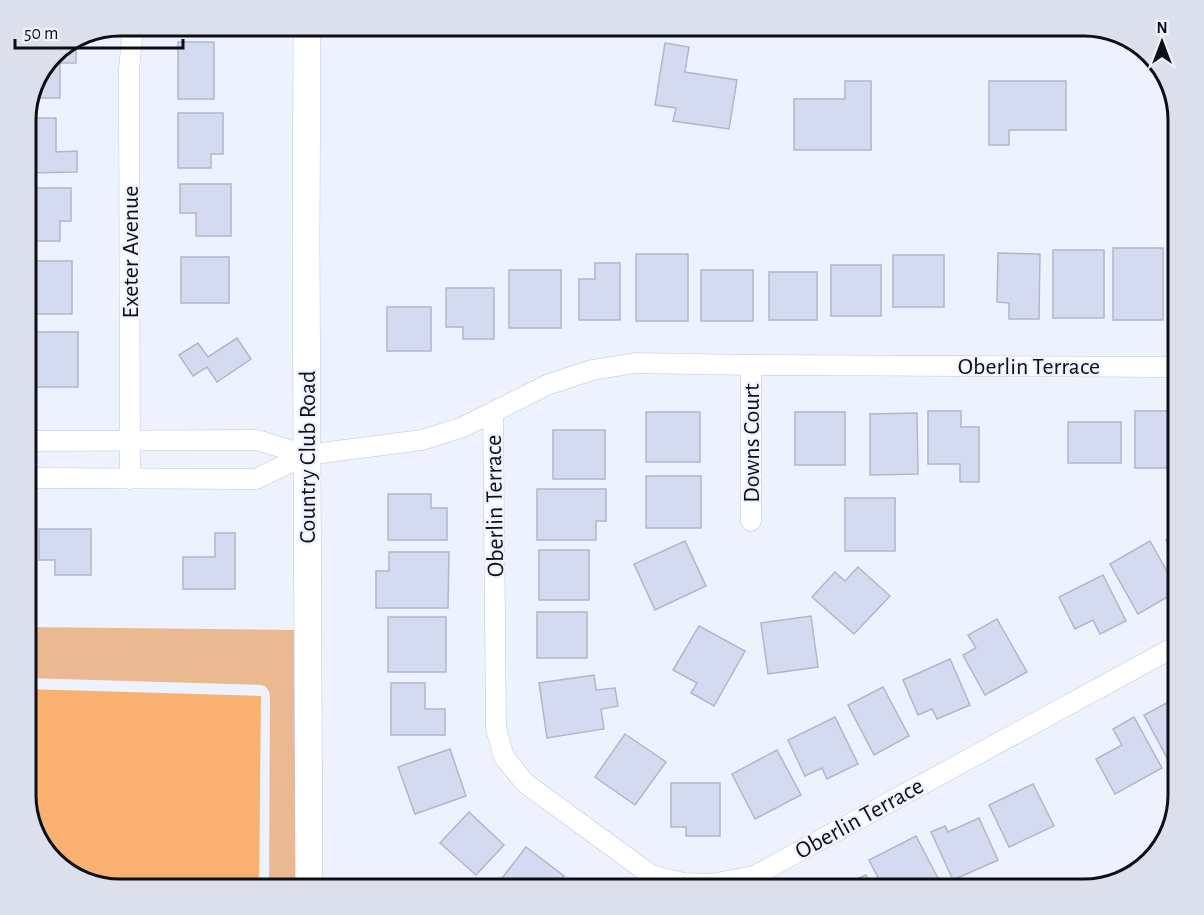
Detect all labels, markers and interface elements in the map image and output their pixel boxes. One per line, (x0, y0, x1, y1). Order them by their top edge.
scale bar (15, 12, 183, 50)
north arrow (1132, 12, 1192, 72)
text: N (1156, 20, 1168, 36)
text: 50 m (24, 25, 58, 43)
street label: Exeter Avenue (119, 186, 143, 318)
street label: Oberlin Terrace (958, 355, 1100, 379)
street label: Country Club Road (296, 371, 320, 543)
street label: Downs Court (740, 383, 764, 503)
street label: Oberlin Terrace (482, 435, 508, 577)
street label: Oberlin Terrace (791, 774, 928, 864)

